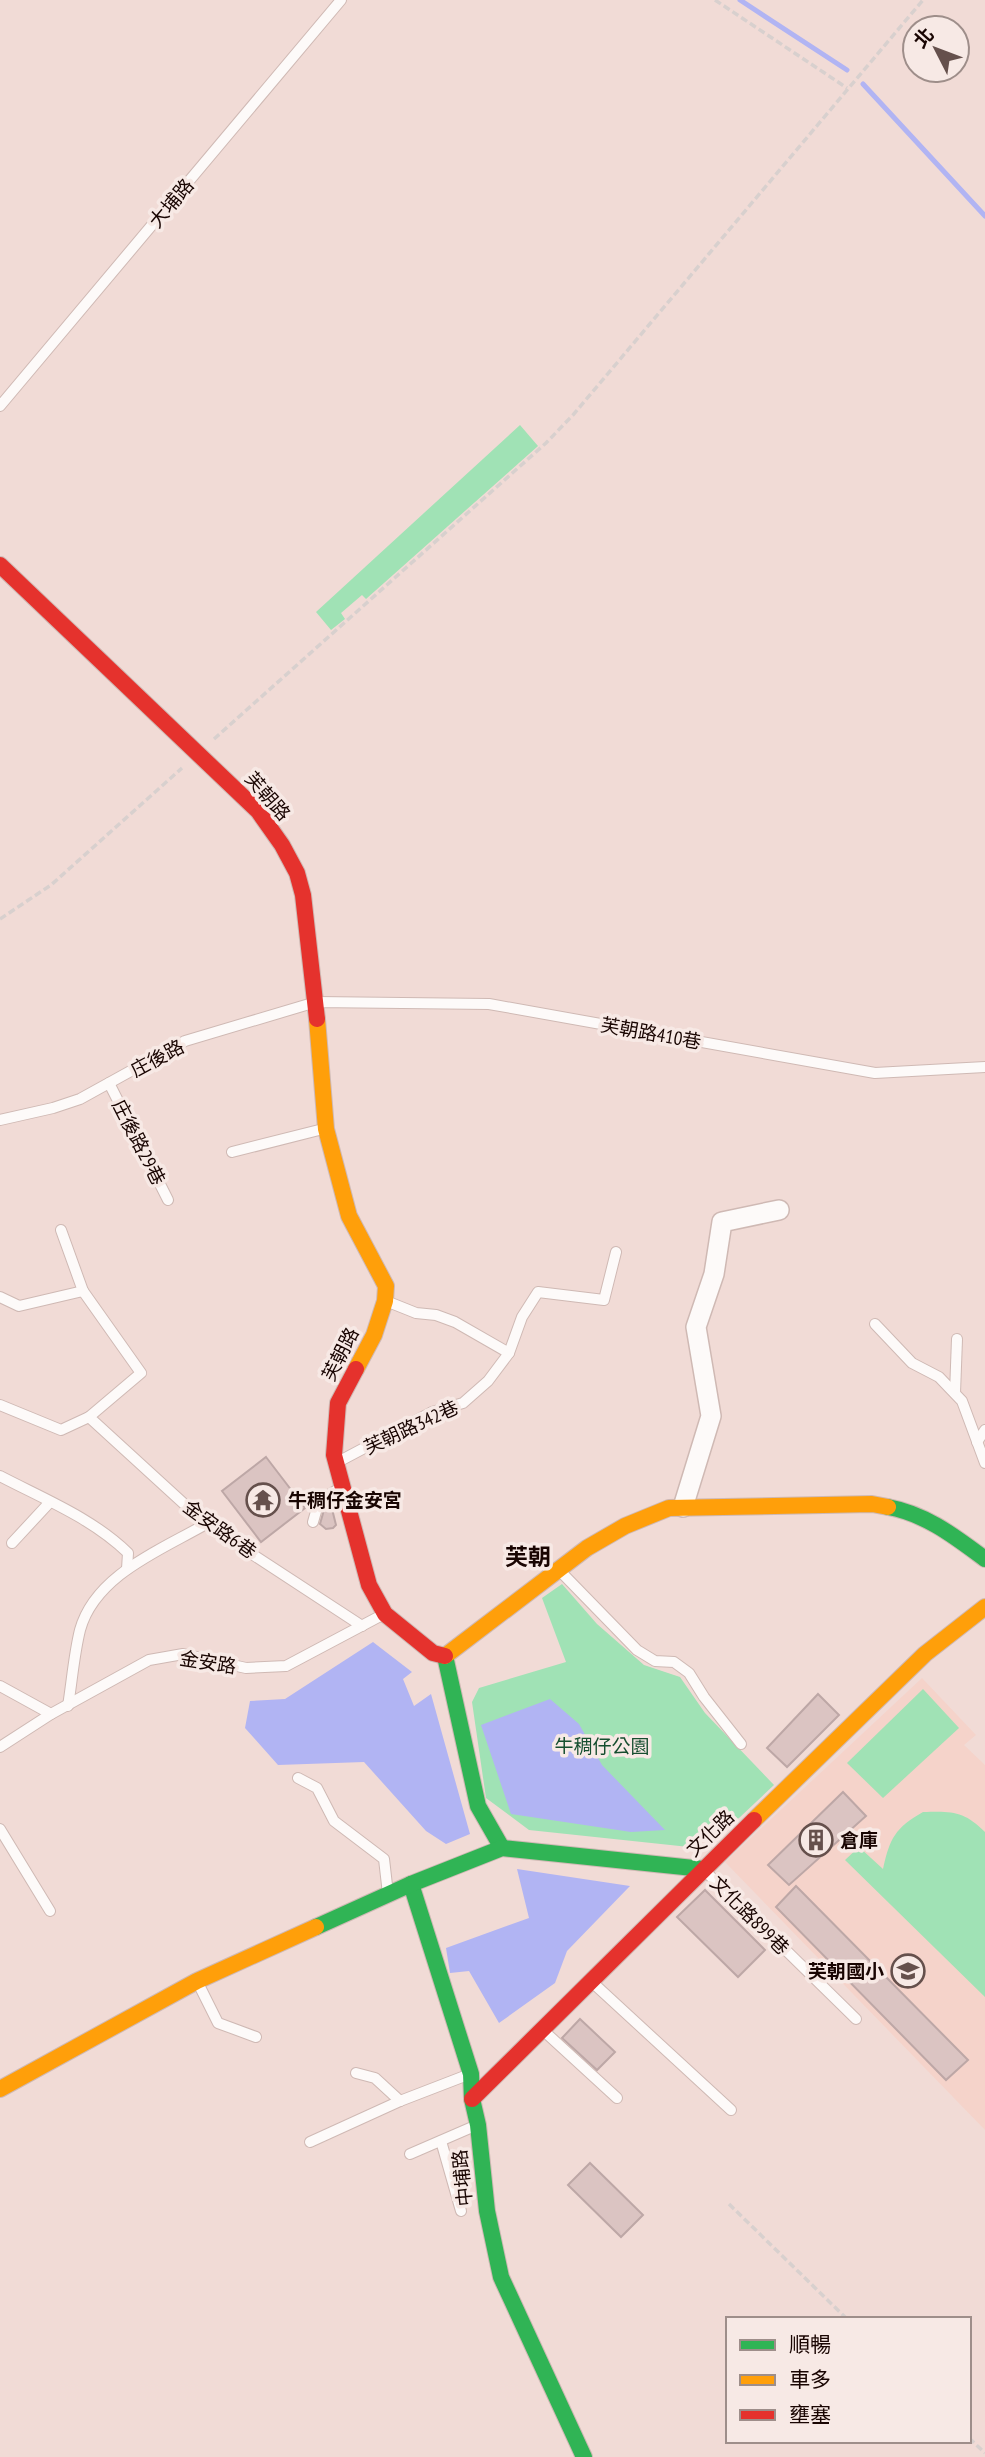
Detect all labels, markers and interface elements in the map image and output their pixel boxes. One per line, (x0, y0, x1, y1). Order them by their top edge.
north arrow (901, 14, 971, 84)
text: 北 (908, 23, 939, 53)
street label: 大埔路 (143, 173, 199, 233)
street label: 芙朝路 (240, 767, 296, 825)
street label: 芙朝路410巷 (599, 1012, 703, 1054)
street label: 庄後路 (126, 1034, 188, 1082)
street label: 庄後路29巷 (107, 1095, 171, 1189)
street label: 芙朝路 (316, 1323, 364, 1385)
street label: 芙朝路342巷 (360, 1395, 462, 1459)
temple icon: 牛稠仔金安宮 (244, 1481, 282, 1519)
place label: 牛稠仔金安宮 (288, 1488, 402, 1512)
street label: 金安路6巷 (179, 1494, 261, 1564)
district label: 芙朝 (505, 1542, 551, 1571)
street label: 金安路 (178, 1646, 238, 1678)
park label: 牛稠仔公園 (554, 1734, 650, 1758)
street label: 文化路 (681, 1805, 739, 1861)
building icon: 倉庫 (797, 1821, 835, 1859)
place label: 倉庫 (840, 1828, 878, 1852)
street label: 文化路899巷 (706, 1871, 794, 1959)
school or university icon: 芙朝國小 (889, 1952, 927, 1990)
place label: 芙朝國小 (808, 1959, 884, 1983)
street label: 中埔路 (447, 2148, 477, 2208)
legend (726, 2317, 971, 2443)
text: 順暢 (789, 2331, 831, 2358)
text: 車多 (789, 2366, 831, 2393)
text: 壅塞 (789, 2401, 831, 2428)

